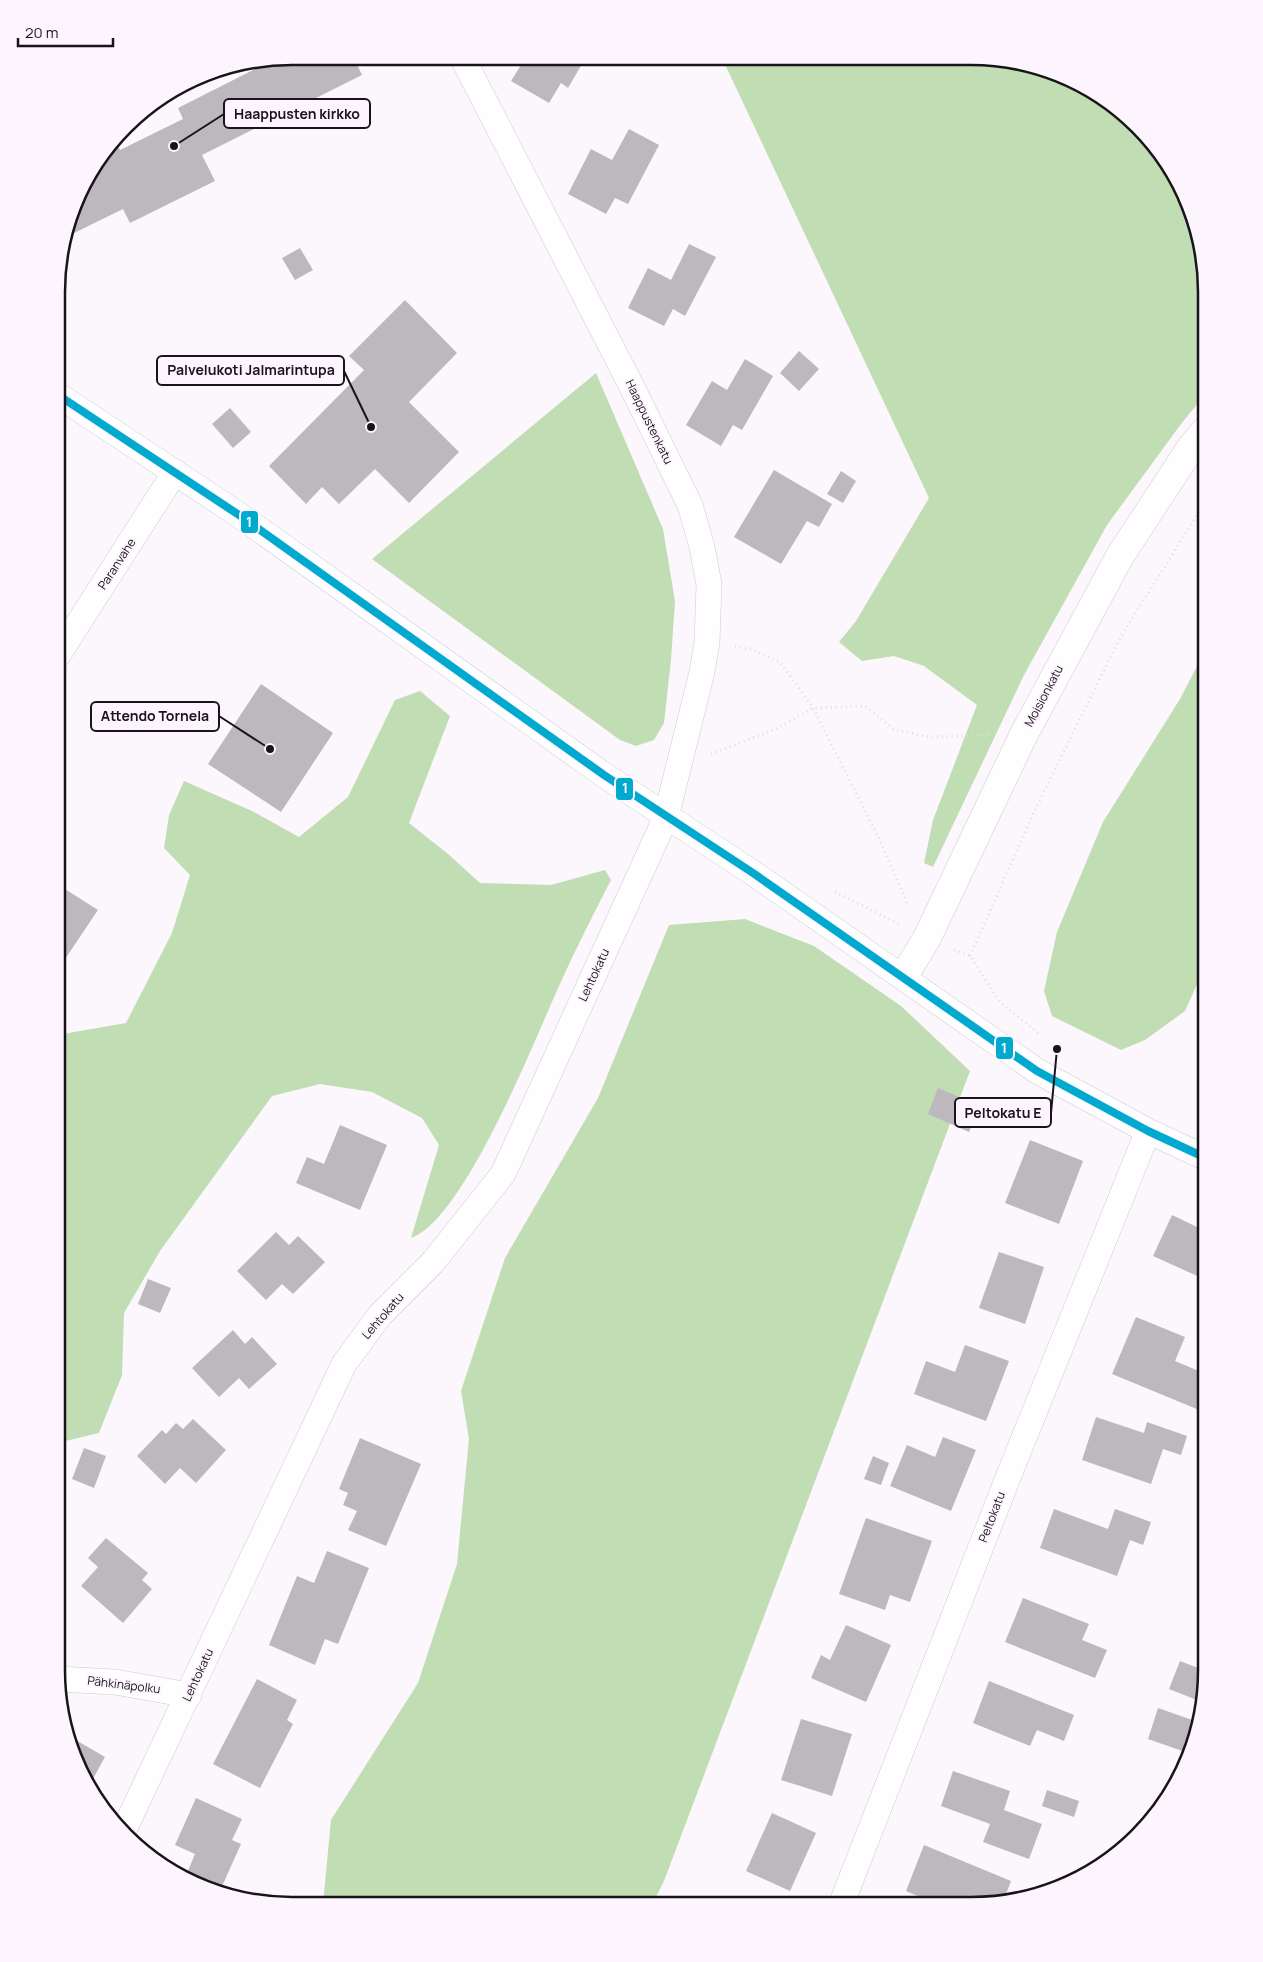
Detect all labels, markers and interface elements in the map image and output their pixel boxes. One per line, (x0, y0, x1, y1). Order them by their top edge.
scale bar (18, 15, 112, 47)
text: 20 m (25, 22, 58, 43)
callout: Haappusten kirkko (224, 99, 370, 128)
text: Haappusten kirkko (234, 104, 360, 123)
callout: Palvelukoti Jalmarintupa (157, 356, 344, 385)
text: Palvelukoti Jalmarintupa (167, 360, 335, 379)
street label: Haappustenkatu (622, 377, 677, 467)
line badge: 1 (240, 510, 259, 534)
text: 1 (246, 512, 252, 531)
street label: Paranvahe (94, 535, 140, 593)
street label: Moisionkatu (1020, 662, 1067, 730)
callout: Attendo Tornela (91, 702, 219, 731)
text: Attendo Tornela (101, 706, 209, 725)
line badge: 1 (615, 777, 634, 801)
text: 1 (622, 778, 628, 797)
street label: Lehtokatu (574, 946, 613, 1004)
line badge: 1 (995, 1036, 1014, 1060)
text: 1 (1001, 1038, 1007, 1057)
callout: Peltokatu E (955, 1098, 1051, 1127)
text: Peltokatu E (965, 1103, 1041, 1122)
street label: Lehtokatu (358, 1289, 408, 1343)
street label: Peltokatu (974, 1489, 1009, 1545)
street label: Lehtokatu (178, 1646, 217, 1704)
street label: Pähkinäpolku (87, 1672, 162, 1697)

